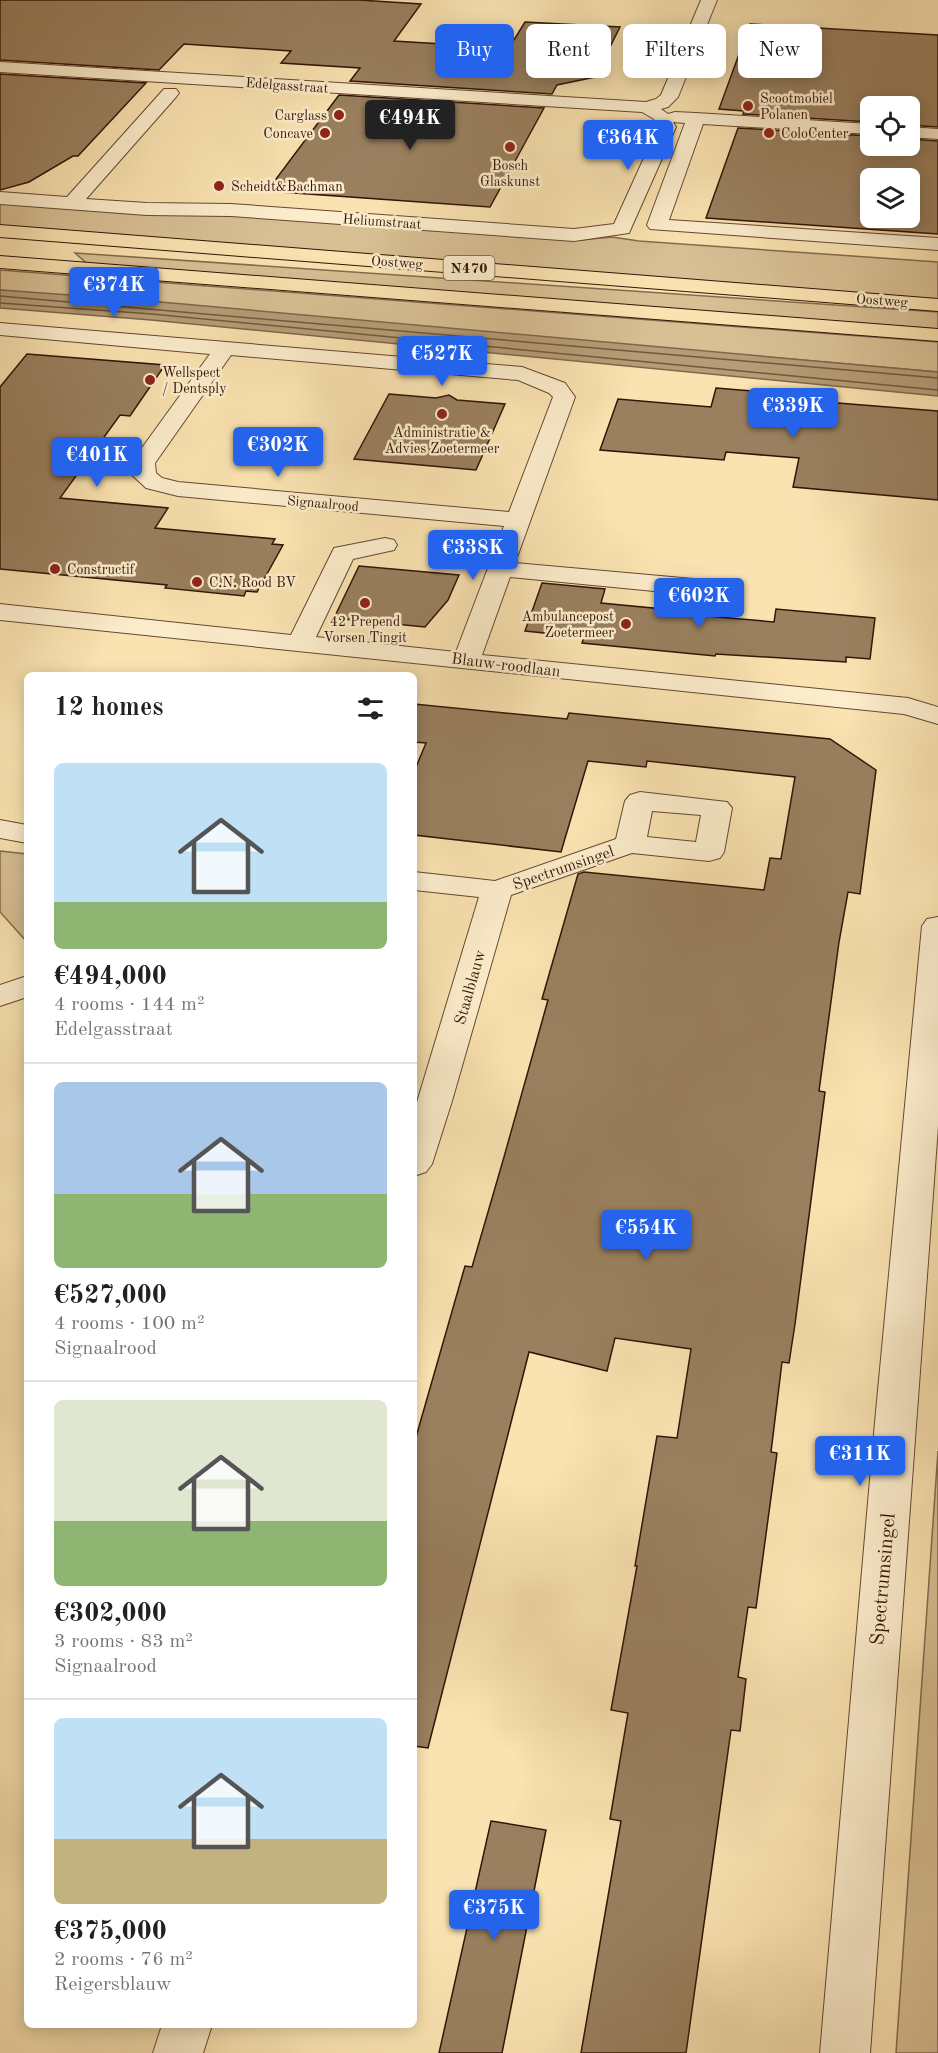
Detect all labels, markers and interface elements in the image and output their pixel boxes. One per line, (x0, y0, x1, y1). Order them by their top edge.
chip: Buy (435, 24, 514, 78)
chip: Rent (526, 24, 611, 78)
chip: Filters (623, 24, 726, 78)
chip: New (738, 24, 822, 78)
street label: Edelgasstraat (245, 76, 329, 96)
place label: Scootmobiel Polanen (760, 92, 833, 122)
map controls (860, 96, 920, 228)
button: locate (860, 96, 920, 156)
marker: Scootmobiel Polanen (741, 99, 755, 113)
pin: €494K (368, 100, 452, 151)
marker: Carglass (332, 108, 346, 122)
place label: Carglass (275, 109, 327, 123)
text: €494K (379, 109, 441, 129)
pin: €364K (586, 120, 670, 171)
marker: Concave (318, 126, 332, 140)
marker: ColoCenter (762, 126, 776, 140)
place label: Concave (263, 127, 313, 141)
place label: ColoCenter (781, 127, 849, 141)
text: €364K (597, 129, 659, 149)
marker: Bosch Glaskunst (503, 140, 517, 154)
place label: Bosch Glaskunst (480, 159, 540, 189)
button: layers (860, 168, 920, 228)
marker: Scheidt&Bachman (212, 179, 226, 193)
place label: Scheidt&Bachman (231, 180, 343, 194)
street label: Heliumstraat (342, 212, 422, 232)
street label: Oostweg (371, 254, 424, 272)
road number: N470 (444, 256, 494, 280)
pin: €374K (72, 267, 156, 318)
text: €374K (83, 276, 145, 296)
street label: Oostweg (856, 292, 909, 310)
pin: €527K (400, 336, 484, 387)
text: €527K (411, 345, 473, 365)
place label: Wellspect / Dentsply (162, 366, 227, 396)
marker: Wellspect / Dentsply (143, 373, 157, 387)
pin: €339K (751, 388, 835, 439)
text: €339K (762, 397, 824, 417)
marker: Administratie & Advies Zoetermeer (435, 407, 449, 421)
place label: Administratie & Advies Zoetermeer (385, 426, 500, 456)
pin: €302K (236, 427, 320, 478)
text: €302K (247, 436, 309, 456)
pin: €401K (55, 437, 139, 488)
text: €401K (66, 446, 128, 466)
street label: Signaalrood (286, 494, 359, 514)
pin: €338K (431, 530, 515, 581)
text: €338K (442, 539, 504, 559)
marker: Constructif (48, 562, 62, 576)
place label: Constructif (67, 563, 136, 577)
marker: C.N. Rood BV (190, 575, 204, 589)
place label: C.N. Rood BV (209, 576, 296, 590)
pin: €602K (657, 578, 741, 629)
text: €602K (668, 587, 730, 607)
marker: 42 Prepend Vorsen Tingit (358, 596, 372, 610)
place label: Ambulancepost Zoetermeer (522, 610, 614, 640)
place label: 42 Prepend Vorsen Tingit (323, 615, 407, 645)
marker: Ambulancepost Zoetermeer (619, 617, 633, 631)
street label: Blauw-roodlaan (450, 651, 562, 681)
icon: filters (354, 692, 387, 725)
text: 12 homes (54, 695, 163, 721)
icon: home (167, 802, 275, 910)
street label: Spectrumsingel (511, 844, 616, 894)
street label: Staalblauw (453, 948, 489, 1027)
text: €494,000 (54, 964, 167, 990)
text: 4 rooms · 144 m² (54, 995, 204, 1015)
text: Edelgasstraat (54, 1020, 173, 1040)
icon: home (167, 1121, 275, 1229)
pin: €554K (604, 1210, 688, 1261)
text: €554K (615, 1219, 677, 1239)
text: €527,000 (54, 1283, 167, 1309)
text: 4 rooms · 100 m² (54, 1314, 204, 1334)
text: Signaalrood (54, 1339, 157, 1359)
pin: €311K (818, 1436, 902, 1487)
icon: home (167, 1439, 275, 1547)
text: €311K (829, 1445, 891, 1465)
street label: Spectrumsingel (868, 1512, 900, 1646)
text: €302,000 (54, 1601, 167, 1627)
text: 3 rooms · 83 m² (54, 1632, 193, 1652)
text: Signaalrood (54, 1657, 157, 1677)
icon: home (167, 1757, 275, 1865)
pin: €375K (452, 1890, 536, 1941)
text: €375K (463, 1899, 525, 1919)
text: €375,000 (54, 1919, 167, 1945)
text: 2 rooms · 76 m² (54, 1950, 193, 1970)
text: Reigersblauw (54, 1975, 172, 1995)

